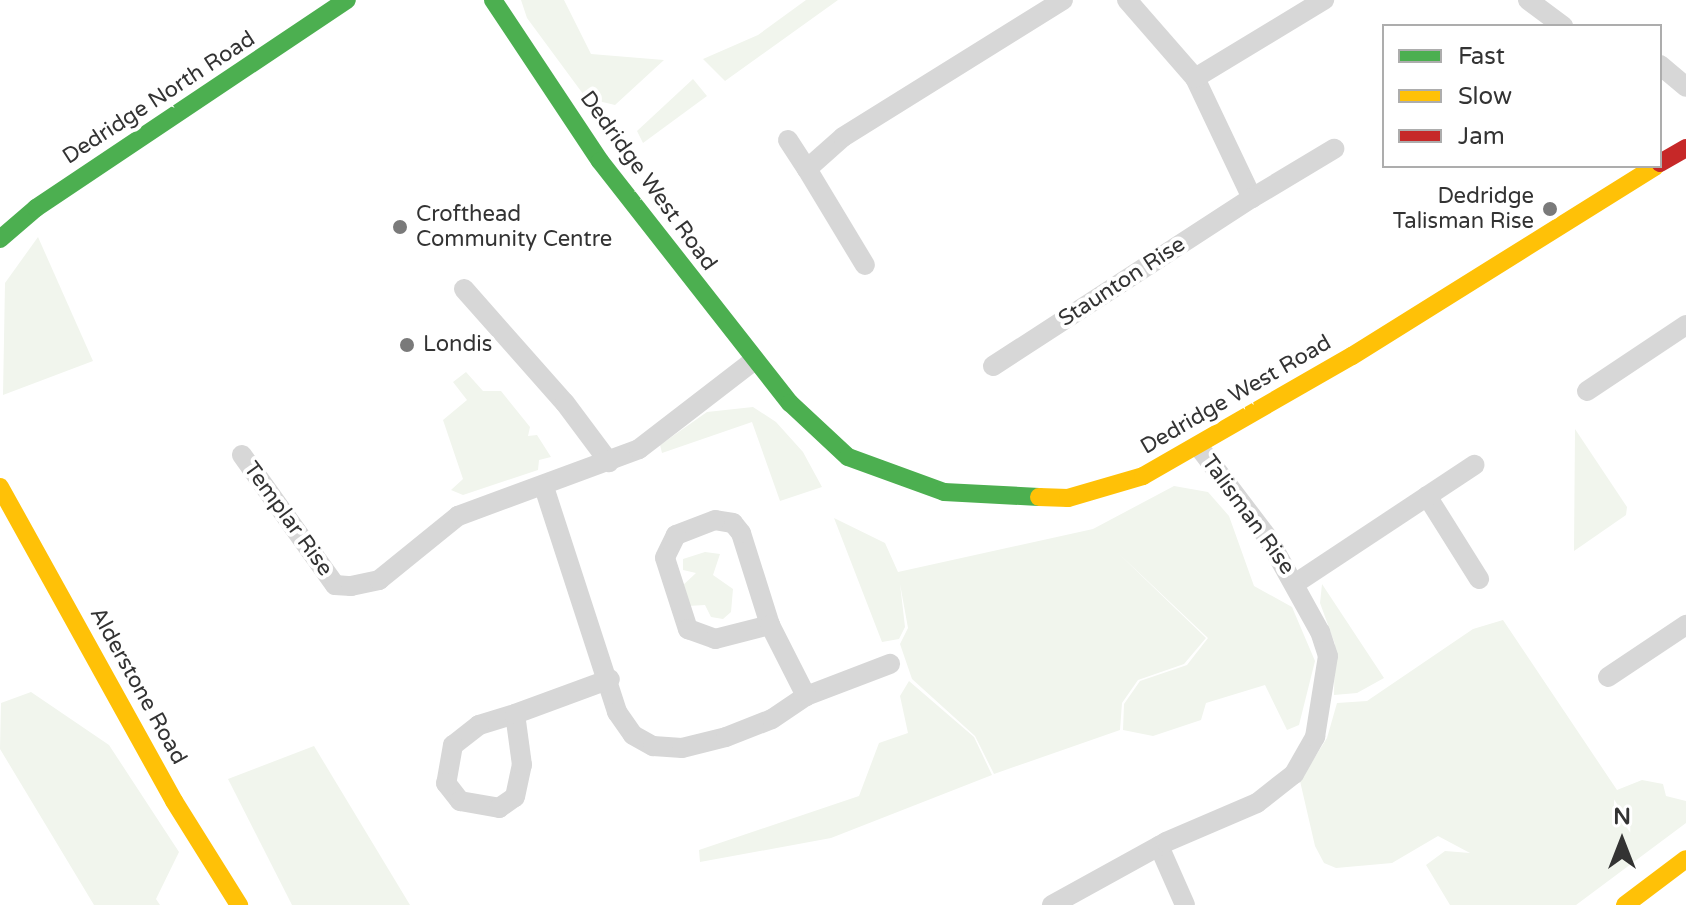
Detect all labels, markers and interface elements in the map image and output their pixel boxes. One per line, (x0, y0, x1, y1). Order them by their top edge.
legend (1382, 24, 1662, 168)
street label: Dedridge North Road (58, 26, 260, 170)
text: Fast (1458, 42, 1505, 71)
text: Slow (1458, 82, 1512, 111)
street label: Dedridge West Road (574, 86, 722, 276)
text: Jam (1458, 122, 1505, 151)
place label: Dedridge Talisman Rise (1393, 183, 1534, 234)
marker: Dedridge Talisman Rise (1541, 200, 1559, 218)
place label: Crofthead Community Centre (416, 201, 612, 252)
marker: Crofthead Community Centre (391, 218, 409, 236)
street label: Staunton Rise (1054, 231, 1190, 333)
street label: Dedridge West Road (1136, 330, 1336, 460)
place label: Londis (423, 332, 492, 358)
marker: Londis (398, 336, 416, 354)
street label: Talisman Rise (1196, 450, 1300, 580)
street label: Templar Rise (238, 457, 338, 581)
street label: Alderstone Road (84, 603, 192, 769)
north arrow (1582, 801, 1662, 881)
text: N (1613, 804, 1631, 830)

